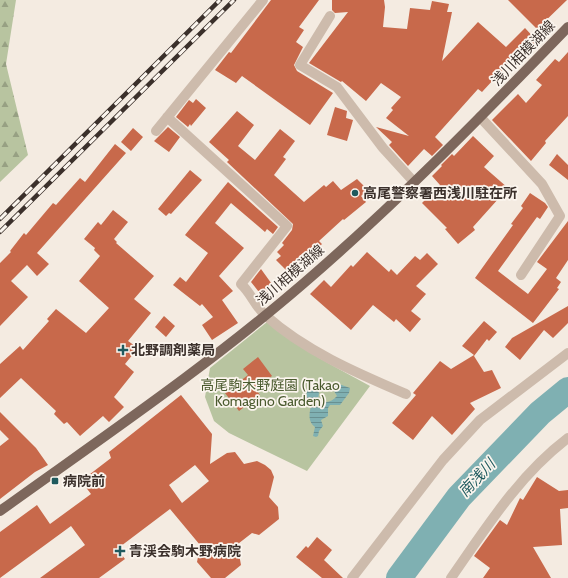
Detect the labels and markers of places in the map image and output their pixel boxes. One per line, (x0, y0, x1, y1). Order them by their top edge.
place label: 高尾警察署西浅川駐在所 (363, 184, 517, 202)
marker: 高尾警察署西浅川駐在所 (350, 188, 360, 198)
place label: 北野調剤薬局 (131, 341, 215, 359)
marker: 北野調剤薬局 (118, 345, 128, 355)
place label: 病院前 (63, 472, 105, 490)
marker: 病院前 (50, 476, 60, 486)
place label: 青渓会駒木野病院 (129, 542, 241, 560)
marker: 青渓会駒木野病院 (114, 545, 126, 557)

